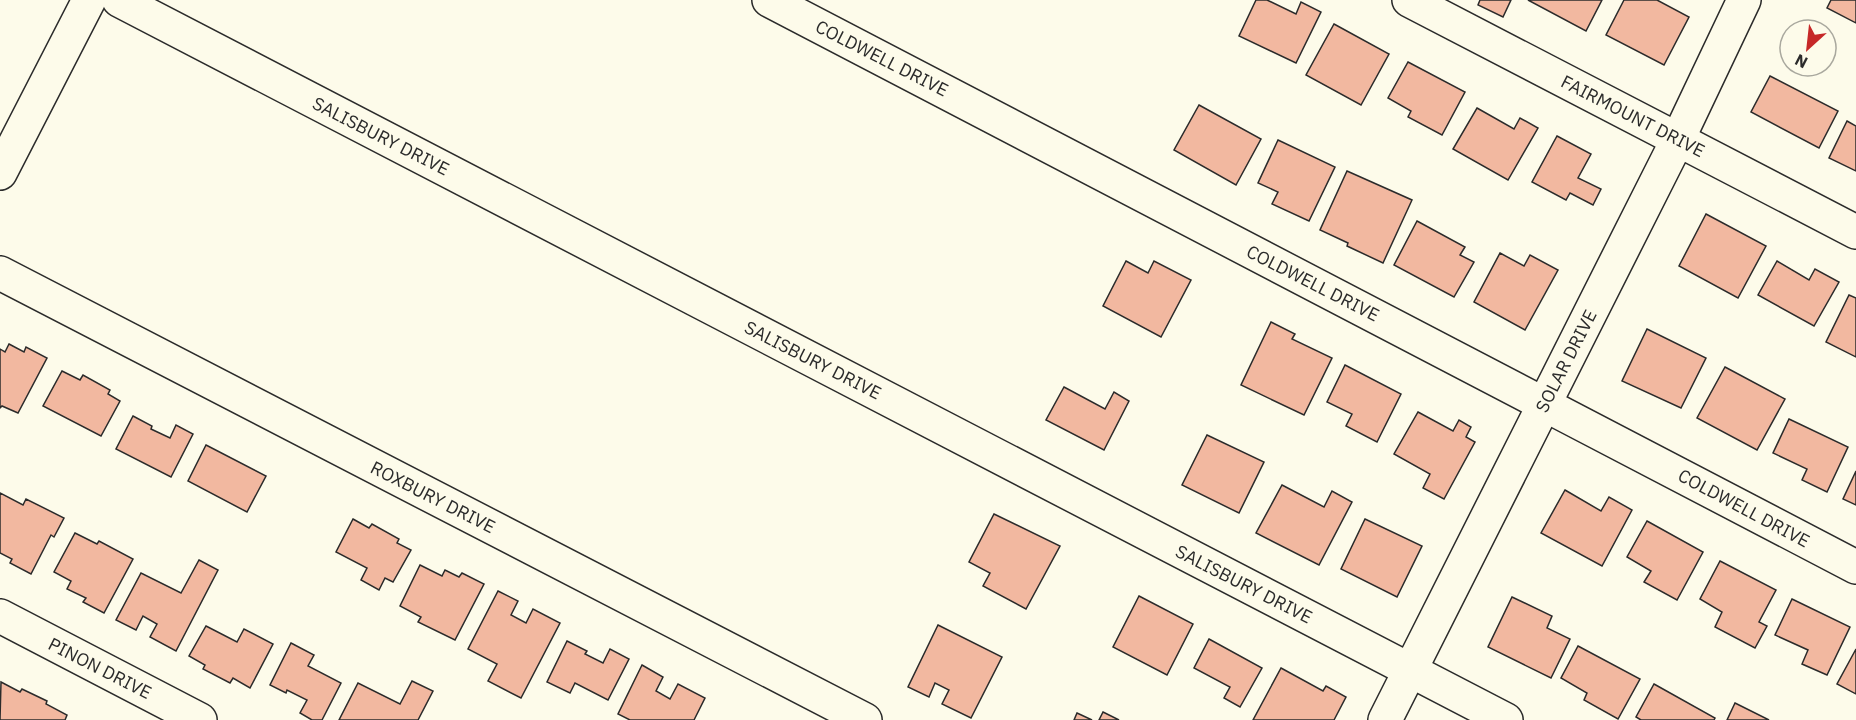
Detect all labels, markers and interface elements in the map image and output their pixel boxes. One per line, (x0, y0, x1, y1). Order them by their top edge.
street label: COLDWELL DRIVE (812, 15, 952, 101)
north arrow (1778, 18, 1838, 78)
text: N (1791, 50, 1811, 73)
street label: FAIRMOUNT DRIVE (1557, 70, 1709, 162)
street label: SALISBURY DRIVE (309, 92, 453, 180)
street label: COLDWELL DRIVE (1243, 240, 1383, 326)
street label: SOLAR DRIVE (1530, 306, 1602, 416)
street label: SALISBURY DRIVE (741, 316, 885, 404)
street label: ROXBURY DRIVE (367, 456, 499, 538)
street label: COLDWELL DRIVE (1674, 464, 1814, 552)
street label: SALISBURY DRIVE (1172, 540, 1316, 628)
street label: PINON DRIVE (45, 632, 155, 704)

